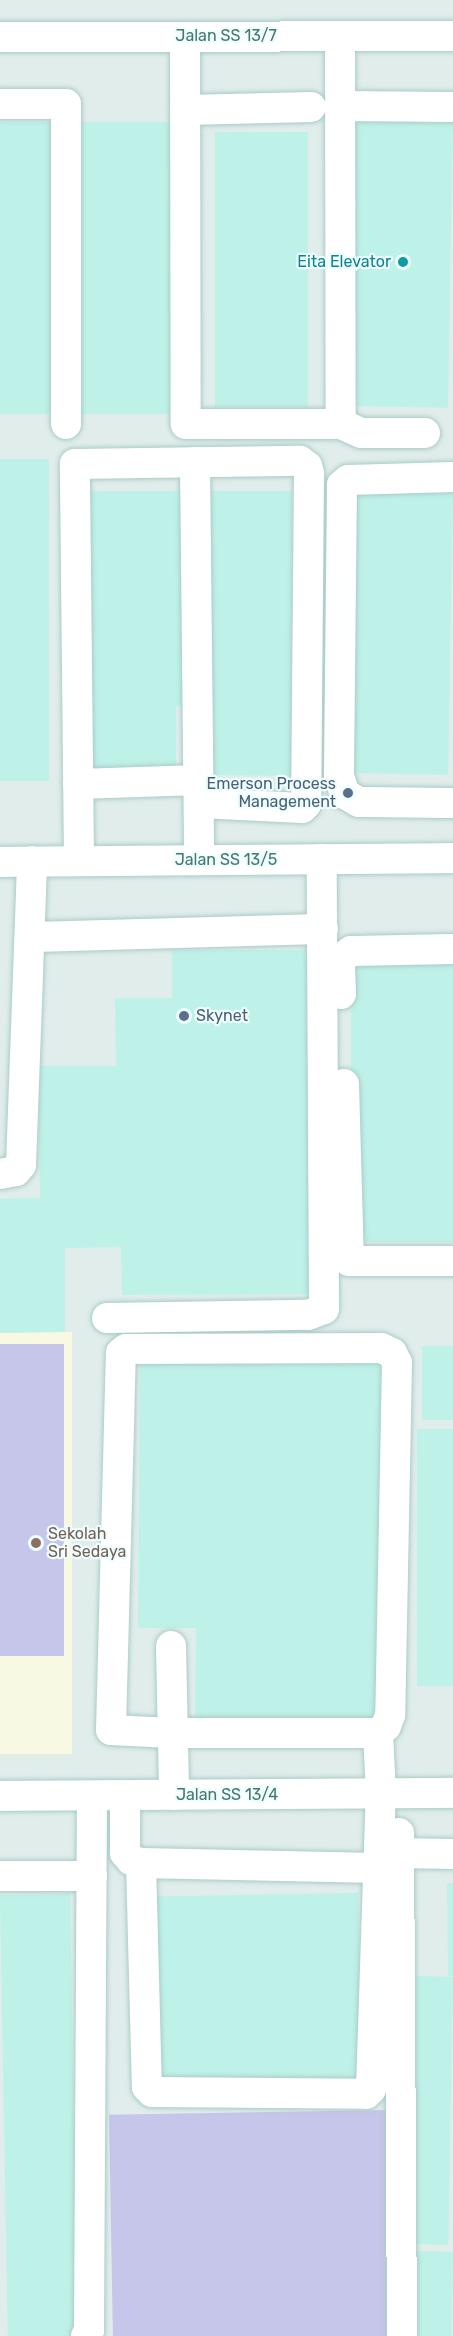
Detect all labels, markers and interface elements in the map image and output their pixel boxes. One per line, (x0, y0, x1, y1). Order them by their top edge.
street label: Jalan SS 13/7 (175, 26, 277, 46)
place label: Eita Elevator (297, 252, 391, 272)
marker: Eita Elevator (396, 255, 410, 269)
place label: Emerson Process Management (207, 774, 336, 812)
marker: Emerson Process Management (341, 786, 355, 800)
street label: Jalan SS 13/5 (175, 850, 277, 870)
place label: Skynet (196, 1006, 248, 1026)
marker: Skynet (177, 1009, 191, 1023)
place label: Sekolah Sri Sedaya (48, 1524, 126, 1562)
marker: Sekolah Sri Sedaya (29, 1536, 43, 1550)
street label: Jalan SS 13/4 (176, 1785, 278, 1805)

